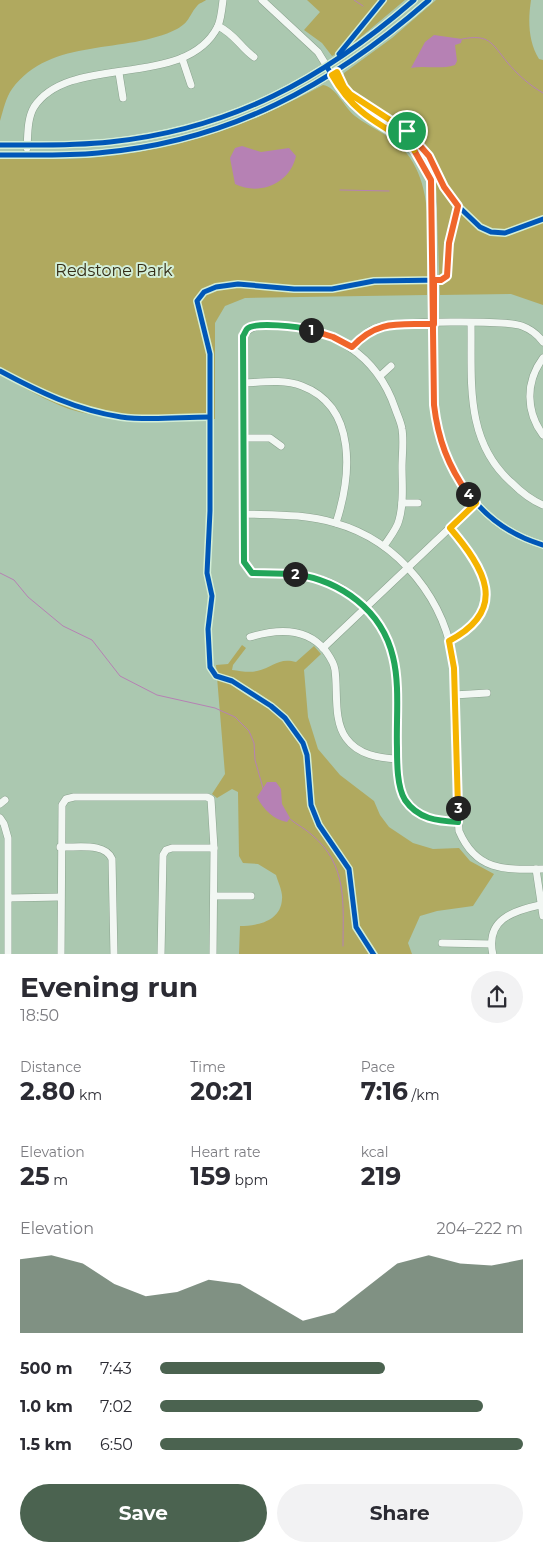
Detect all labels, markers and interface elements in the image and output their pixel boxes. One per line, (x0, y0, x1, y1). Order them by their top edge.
pin (386, 110, 428, 152)
icon: arrive (393, 117, 421, 145)
park label: Redstone Park (55, 261, 173, 280)
pin: 1 (298, 318, 324, 342)
text: 1 (309, 321, 314, 339)
pin: 4 (456, 482, 480, 506)
text: 4 (464, 485, 473, 503)
pin: 2 (282, 562, 308, 586)
text: 2 (291, 565, 300, 583)
pin: 3 (446, 796, 470, 820)
text: 3 (454, 799, 463, 817)
text: Evening run (20, 970, 198, 1004)
button: share (471, 971, 523, 1023)
text: 18:50 (20, 1006, 59, 1025)
text: Distance (20, 1058, 82, 1076)
text: Time (190, 1058, 225, 1076)
text: Pace (361, 1058, 395, 1076)
text: 2.80 (20, 1076, 75, 1106)
text: 20:21 (190, 1076, 253, 1106)
text: 7:16 (361, 1076, 408, 1106)
text: km (75, 1086, 102, 1104)
text: /km (408, 1086, 440, 1104)
text: Elevation (20, 1143, 85, 1161)
text: Heart rate (190, 1143, 261, 1161)
text: kcal (361, 1143, 389, 1161)
text: 25 (20, 1161, 50, 1191)
text: 159 (190, 1161, 231, 1191)
text: 219 (361, 1161, 401, 1191)
text: m (50, 1171, 68, 1189)
text: bpm (231, 1171, 268, 1189)
text: Elevation (20, 1219, 94, 1238)
text: 204–222 m (436, 1219, 523, 1238)
text: 500 m (20, 1359, 73, 1378)
text: 7:43 (100, 1359, 132, 1378)
text: 1.0 km (20, 1397, 73, 1416)
text: 7:02 (100, 1397, 132, 1416)
text: 1.5 km (20, 1435, 72, 1454)
text: 6:50 (100, 1435, 133, 1454)
button: Save (20, 1484, 267, 1542)
button: Share (277, 1484, 523, 1542)

